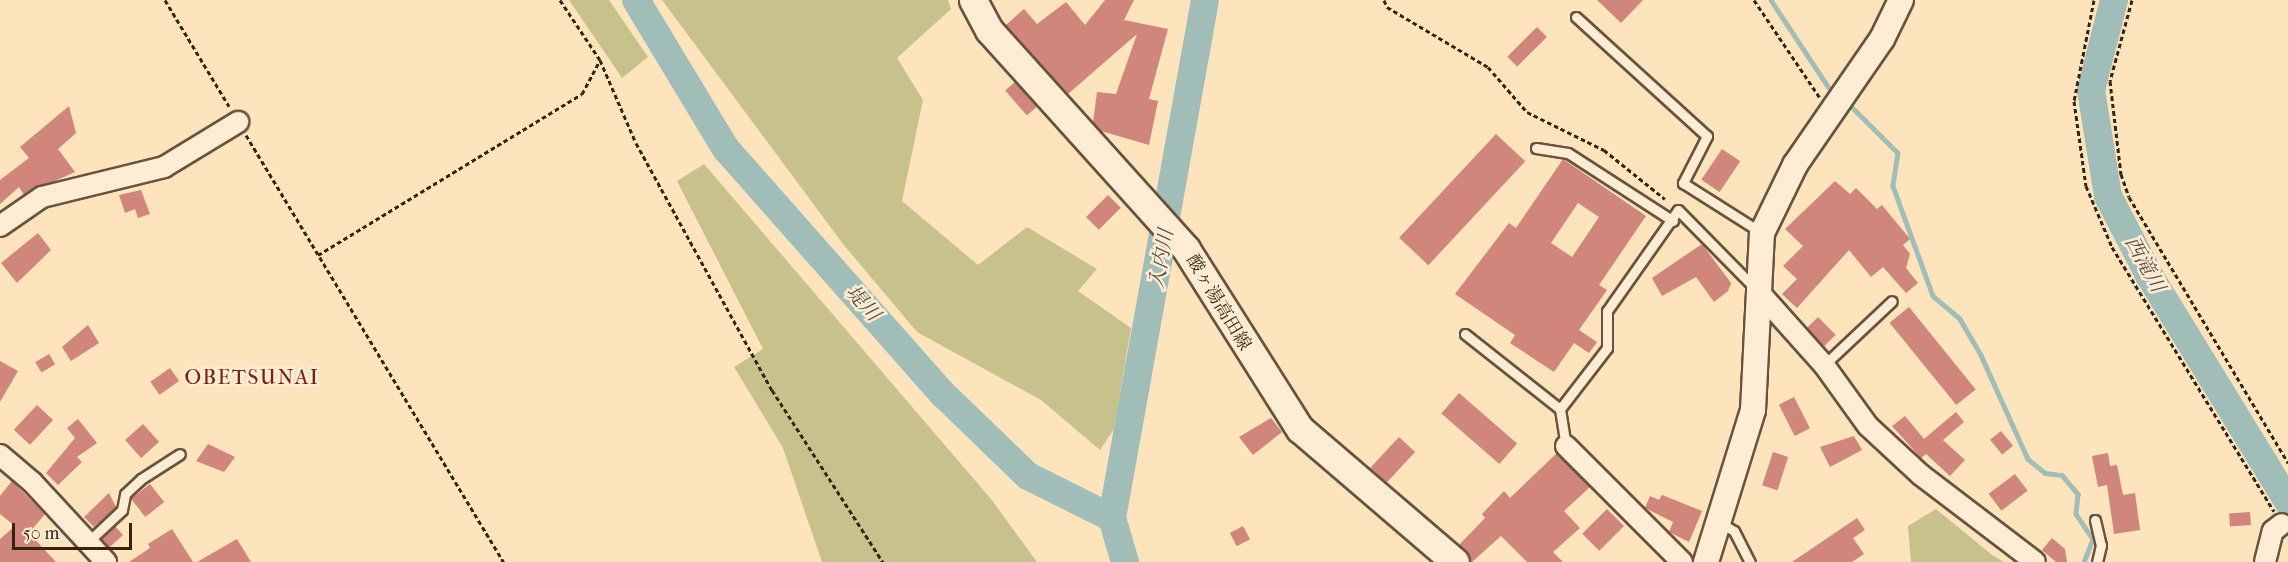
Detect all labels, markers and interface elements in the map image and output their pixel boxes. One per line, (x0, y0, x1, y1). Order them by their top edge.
water label: 入内川 (1144, 227, 1178, 291)
water label: 西滝川 (2120, 232, 2170, 296)
street label: 酸ヶ湯高田線 (1181, 251, 1255, 355)
water label: 堤川 (841, 280, 885, 326)
district label: OBETSUNAI (185, 364, 319, 390)
scale bar (15, 511, 135, 549)
text: 50 m (23, 523, 59, 544)

